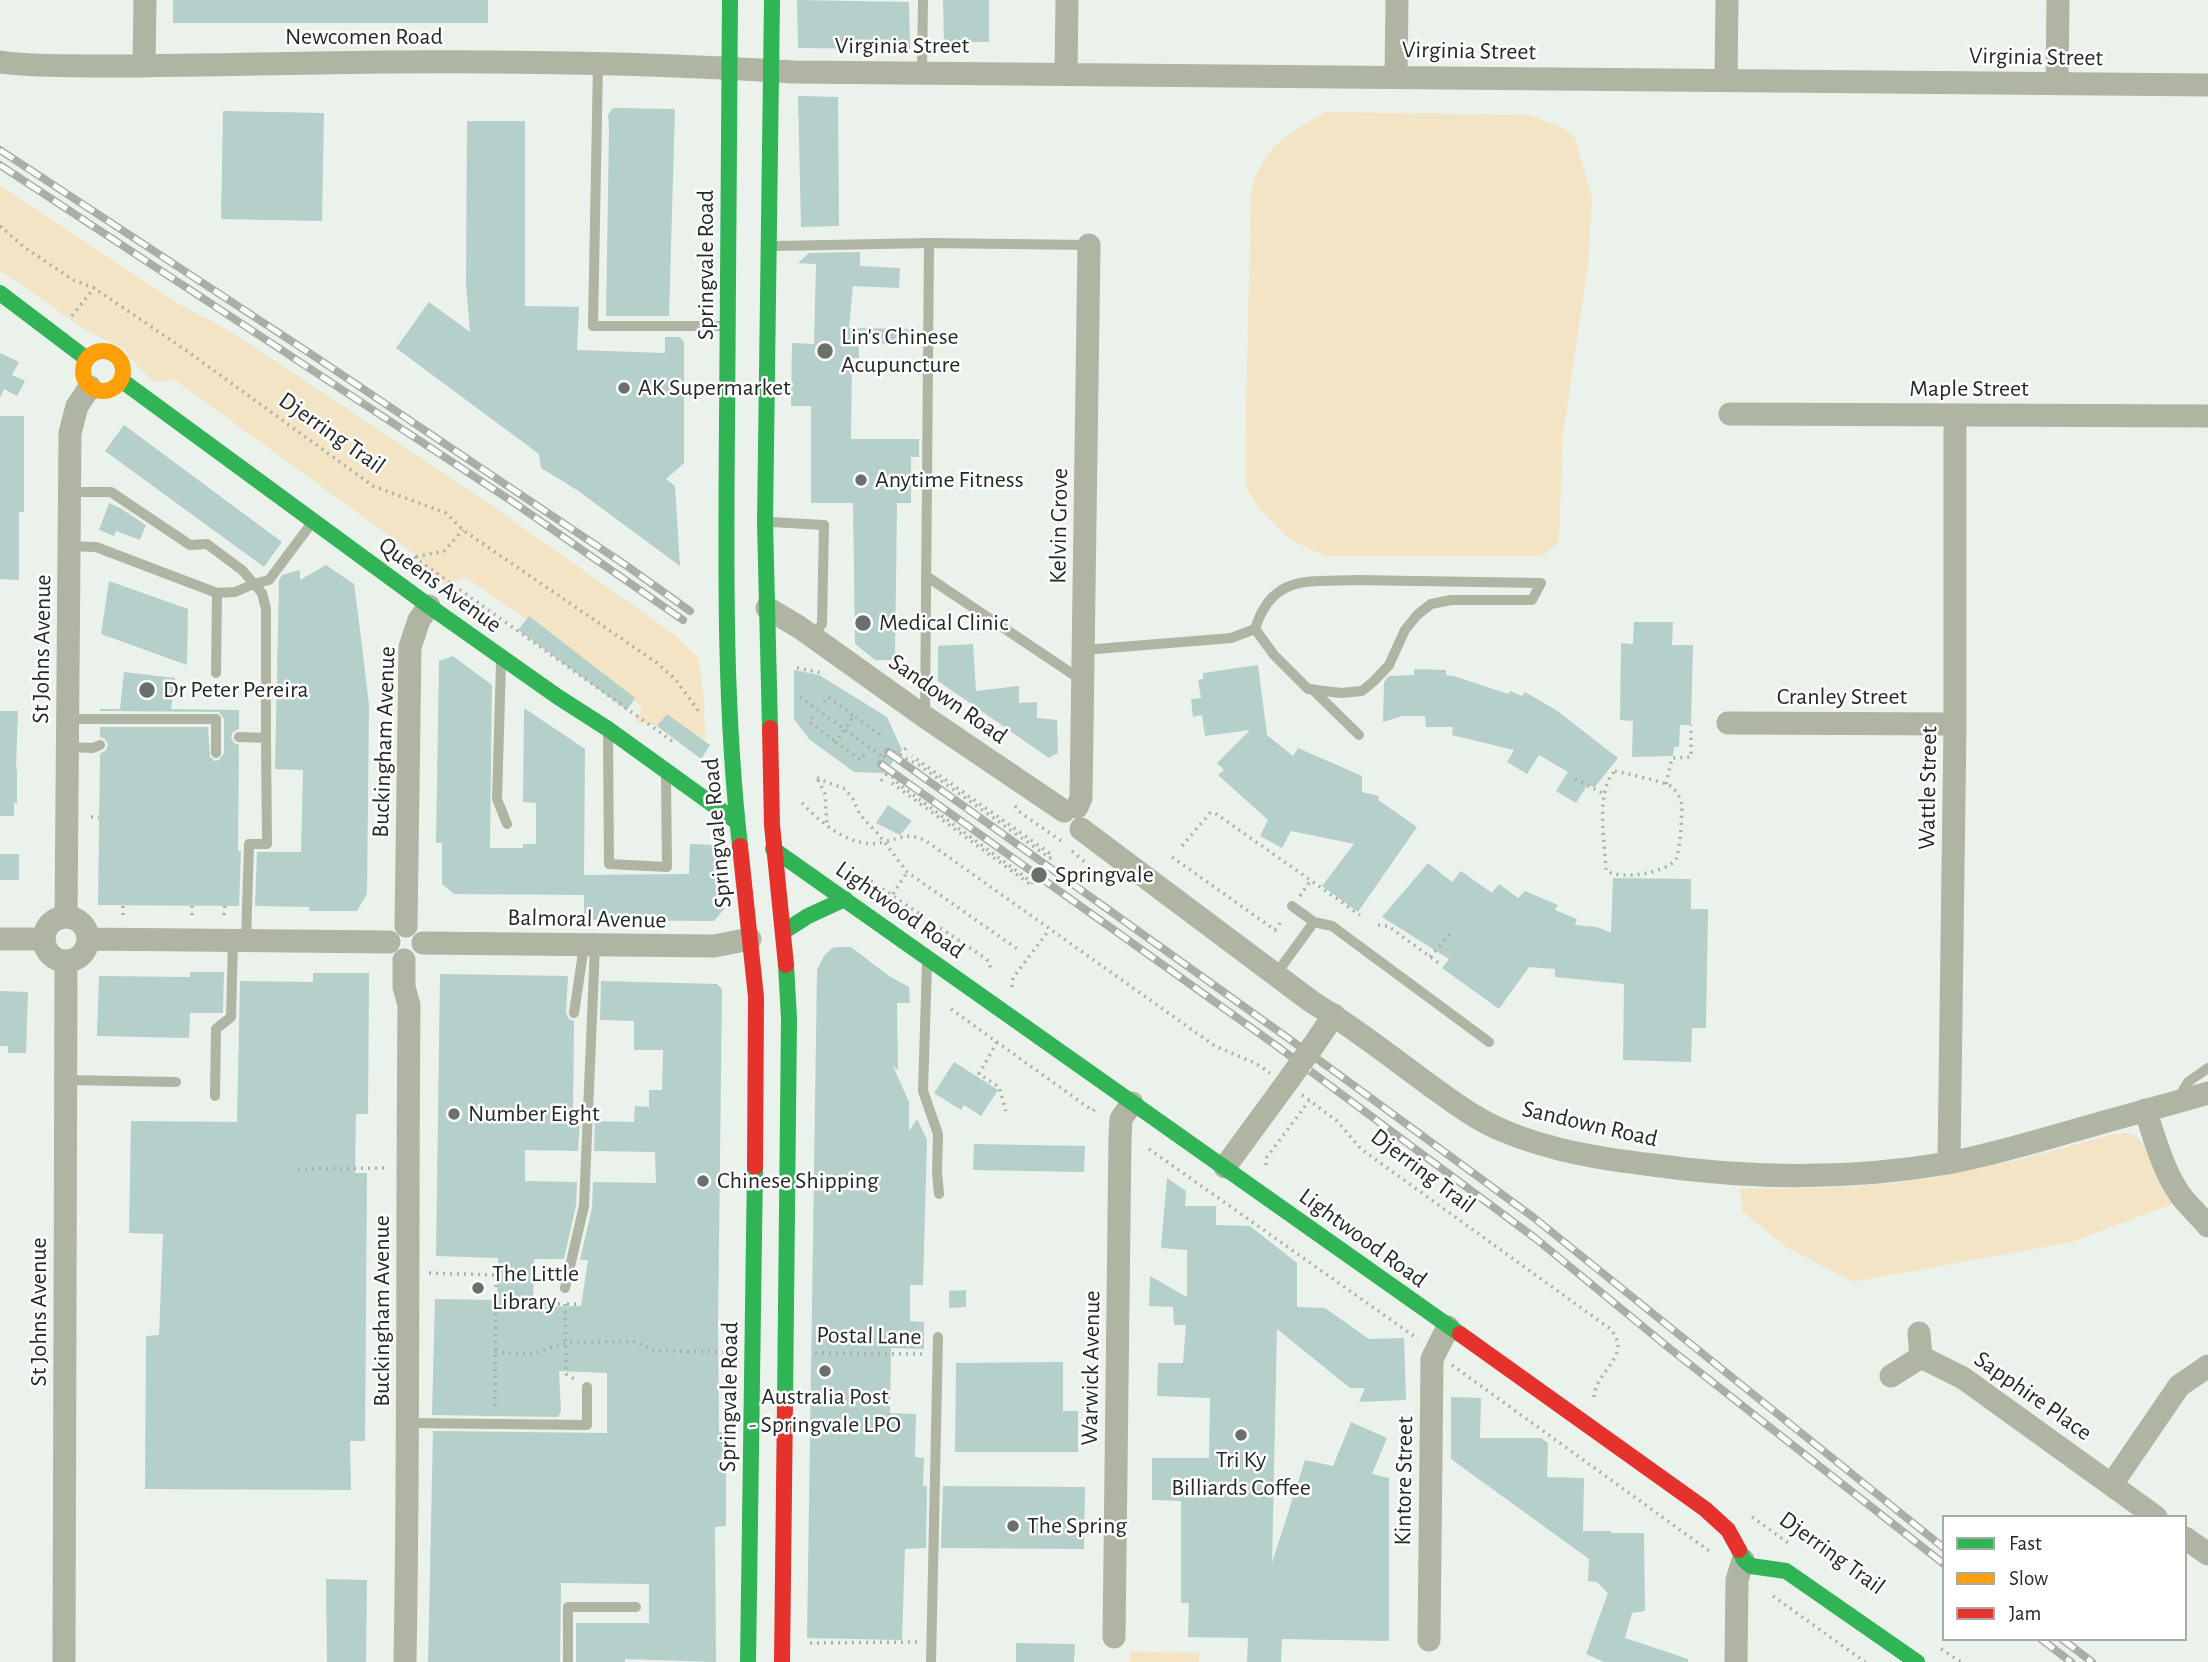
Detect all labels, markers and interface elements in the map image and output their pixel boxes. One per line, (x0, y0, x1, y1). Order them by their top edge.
street label: Newcomen Road (285, 23, 443, 51)
street label: Virginia Street (835, 32, 969, 60)
street label: Virginia Street (1402, 35, 1536, 67)
street label: Virginia Street (1969, 41, 2103, 73)
street label: Springvale Road (692, 190, 720, 340)
place label: Lin's Chinese Acupuncture (841, 323, 960, 379)
marker: Lin's Chinese Acupuncture (815, 341, 835, 361)
place label: AK Supermarket (638, 374, 791, 402)
street label: Maple Street (1909, 375, 2029, 403)
marker: AK Supermarket (616, 380, 632, 396)
street label: Djerring Trail (273, 386, 391, 480)
place label: Anytime Fitness (875, 466, 1024, 494)
street label: Kelvin Grove (1044, 468, 1074, 584)
marker: Anytime Fitness (853, 472, 869, 488)
street label: Queens Avenue (373, 531, 507, 639)
street label: St Johns Avenue (26, 574, 58, 724)
place label: Medical Clinic (879, 609, 1008, 637)
marker: Medical Clinic (853, 613, 873, 633)
street label: Buckingham Avenue (366, 646, 402, 838)
street label: Sandown Road (883, 648, 1013, 750)
place label: Dr Peter Pereira (163, 676, 309, 704)
marker: Dr Peter Pereira (137, 680, 157, 700)
street label: Cranley Street (1777, 683, 1907, 711)
street label: Wattle Street (1913, 726, 1943, 850)
street label: Springvale Road (696, 757, 738, 909)
street label: Lightwood Road (830, 855, 970, 965)
place label: Springvale (1055, 861, 1154, 889)
marker: Springvale (1029, 865, 1049, 885)
street label: Balmoral Avenue (507, 903, 667, 935)
street label: Sandown Road (1519, 1094, 1661, 1154)
place label: Number Eight (468, 1100, 600, 1128)
marker: Number Eight (446, 1106, 462, 1122)
street label: Djerring Trail (1365, 1122, 1481, 1220)
place label: Chinese Shipping (717, 1167, 879, 1195)
marker: Chinese Shipping (695, 1173, 711, 1189)
street label: Lightwood Road (1293, 1182, 1433, 1294)
street label: Buckingham Avenue (368, 1215, 396, 1407)
street label: St Johns Avenue (25, 1237, 53, 1387)
place label: The Little Library (492, 1260, 579, 1316)
marker: The Little Library (470, 1280, 486, 1296)
street label: Warwick Avenue (1075, 1290, 1107, 1446)
street label: Postal Lane (816, 1321, 922, 1351)
street label: Springvale Road (713, 1322, 745, 1472)
street label: Sapphire Place (1969, 1345, 2097, 1447)
marker: Australia Post - Springvale LPO (817, 1363, 833, 1379)
place label: Australia Post - Springvale LPO (749, 1383, 901, 1439)
street label: Kintore Street (1388, 1416, 1420, 1546)
marker: Tri Ky Billiards Coffee (1233, 1427, 1249, 1443)
place label: Tri Ky Billiards Coffee (1171, 1446, 1311, 1502)
street label: Djerring Trail (1774, 1505, 1890, 1601)
place label: The Spring (1027, 1512, 1127, 1540)
legend (1942, 1515, 2187, 1641)
marker: The Spring (1005, 1518, 1021, 1534)
text: Fast (2009, 1533, 2042, 1554)
text: Slow (2009, 1568, 2048, 1589)
text: Jam (2009, 1603, 2041, 1624)

